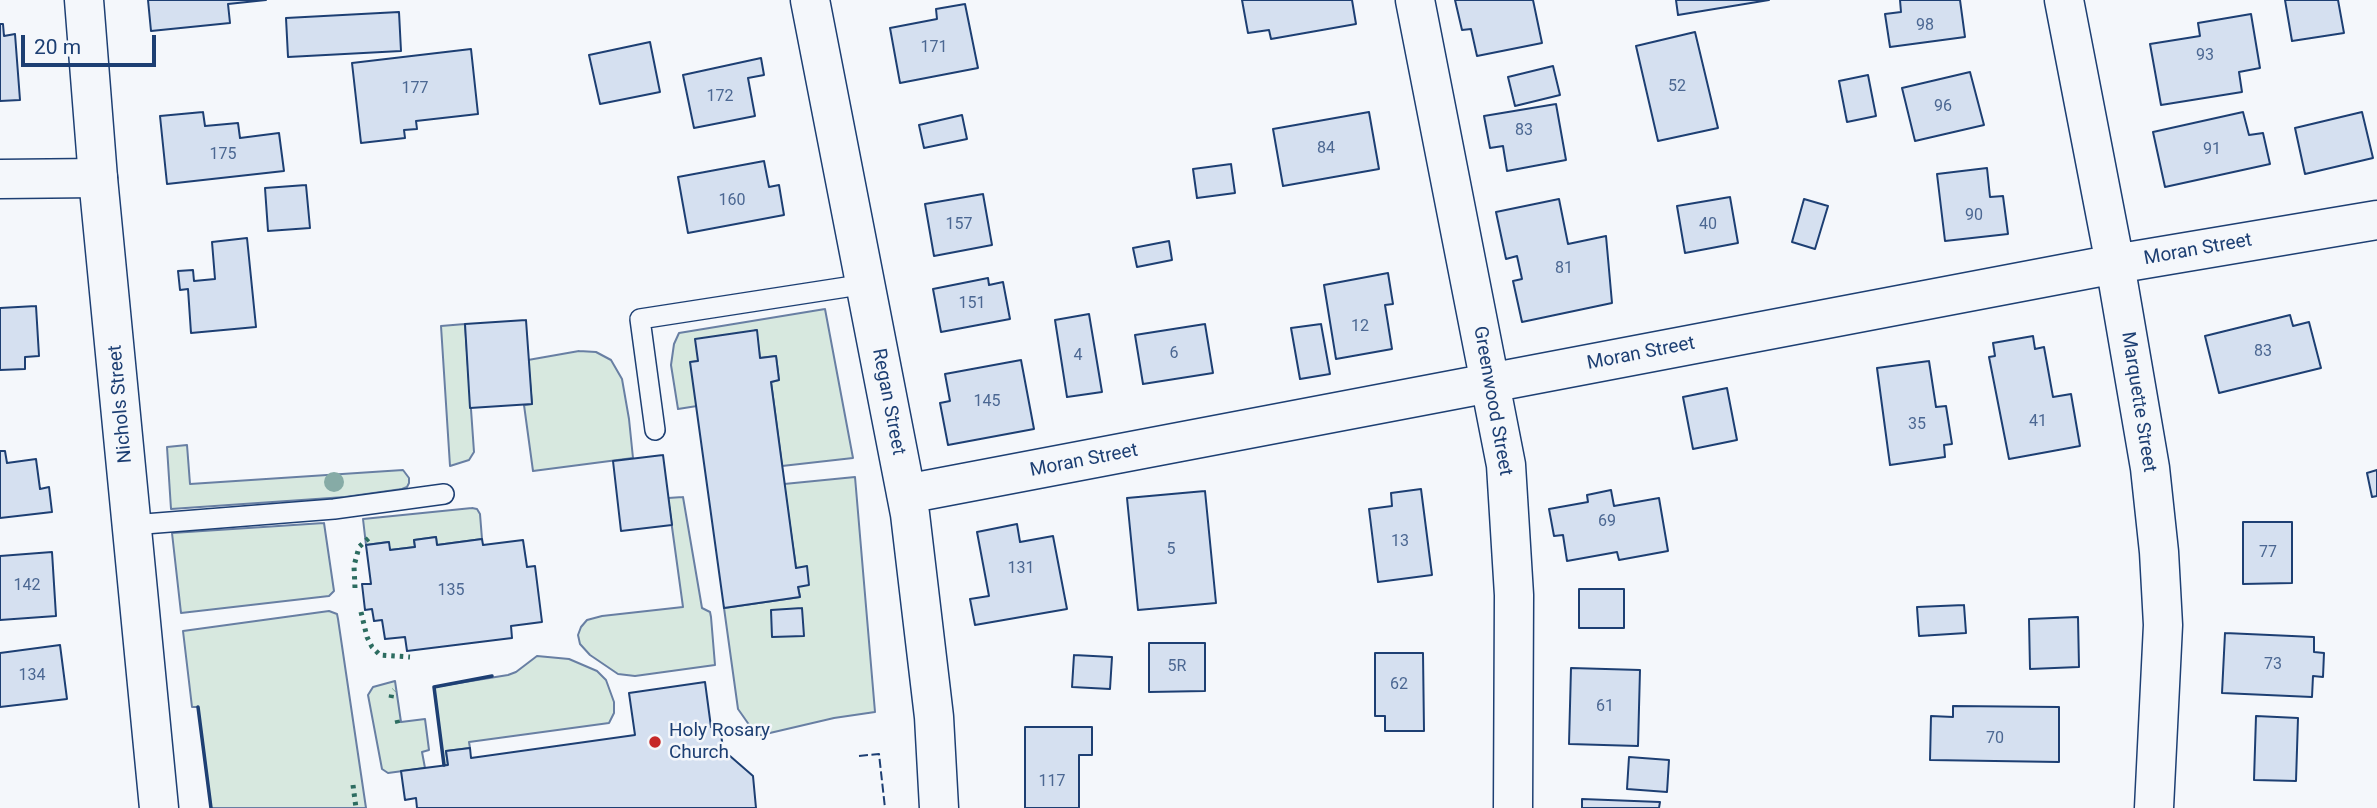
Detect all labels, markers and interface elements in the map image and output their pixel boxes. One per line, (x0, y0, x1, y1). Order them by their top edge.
house number: 98 (1916, 16, 1934, 36)
scale bar (24, 21, 159, 65)
text: 20 m (34, 35, 81, 59)
house number: 171 (921, 38, 947, 58)
house number: 93 (2196, 46, 2214, 66)
house number: 52 (1668, 77, 1686, 97)
house number: 177 (402, 79, 428, 99)
house number: 172 (707, 87, 733, 107)
house number: 96 (1934, 97, 1952, 117)
house number: 83 (1515, 121, 1533, 141)
house number: 84 (1317, 139, 1335, 159)
house number: 91 (2203, 140, 2221, 160)
house number: 175 (210, 145, 236, 165)
house number: 160 (719, 191, 745, 211)
house number: 90 (1965, 206, 1983, 226)
house number: 157 (946, 215, 972, 235)
house number: 40 (1699, 215, 1717, 235)
street label: Moran Street (2142, 229, 2254, 271)
house number: 81 (1555, 259, 1573, 279)
house number: 151 (959, 294, 985, 314)
house number: 12 (1351, 317, 1369, 337)
street label: Greenwood Street (1468, 324, 1516, 478)
street label: Marquette Street (2116, 330, 2160, 474)
street label: Moran Street (1585, 332, 1697, 376)
house number: 83 (2254, 342, 2272, 362)
street label: Nichols Street (104, 344, 138, 464)
house number: 6 (1170, 344, 1178, 364)
house number: 4 (1074, 346, 1082, 366)
street label: Regan Street (866, 347, 910, 457)
house number: 145 (974, 392, 1000, 412)
house number: 41 (2029, 412, 2047, 432)
house number: 35 (1908, 415, 1926, 435)
street label: Moran Street (1028, 439, 1140, 483)
house number: 69 (1598, 512, 1616, 532)
house number: 13 (1391, 532, 1409, 552)
house number: 5 (1167, 540, 1175, 560)
house number: 77 (2259, 543, 2277, 563)
house number: 131 (1008, 559, 1034, 579)
house number: 142 (14, 576, 40, 596)
house number: 135 (438, 581, 464, 601)
house number: 73 (2264, 655, 2282, 675)
house number: 5R (1168, 657, 1186, 677)
house number: 134 (19, 666, 45, 686)
house number: 62 (1390, 675, 1408, 695)
house number: 61 (1596, 697, 1614, 717)
place label: Holy Rosary Church (669, 720, 770, 764)
house number: 70 (1986, 729, 2004, 749)
marker: Holy Rosary Church (647, 734, 663, 750)
house number: 117 (1039, 772, 1065, 792)

